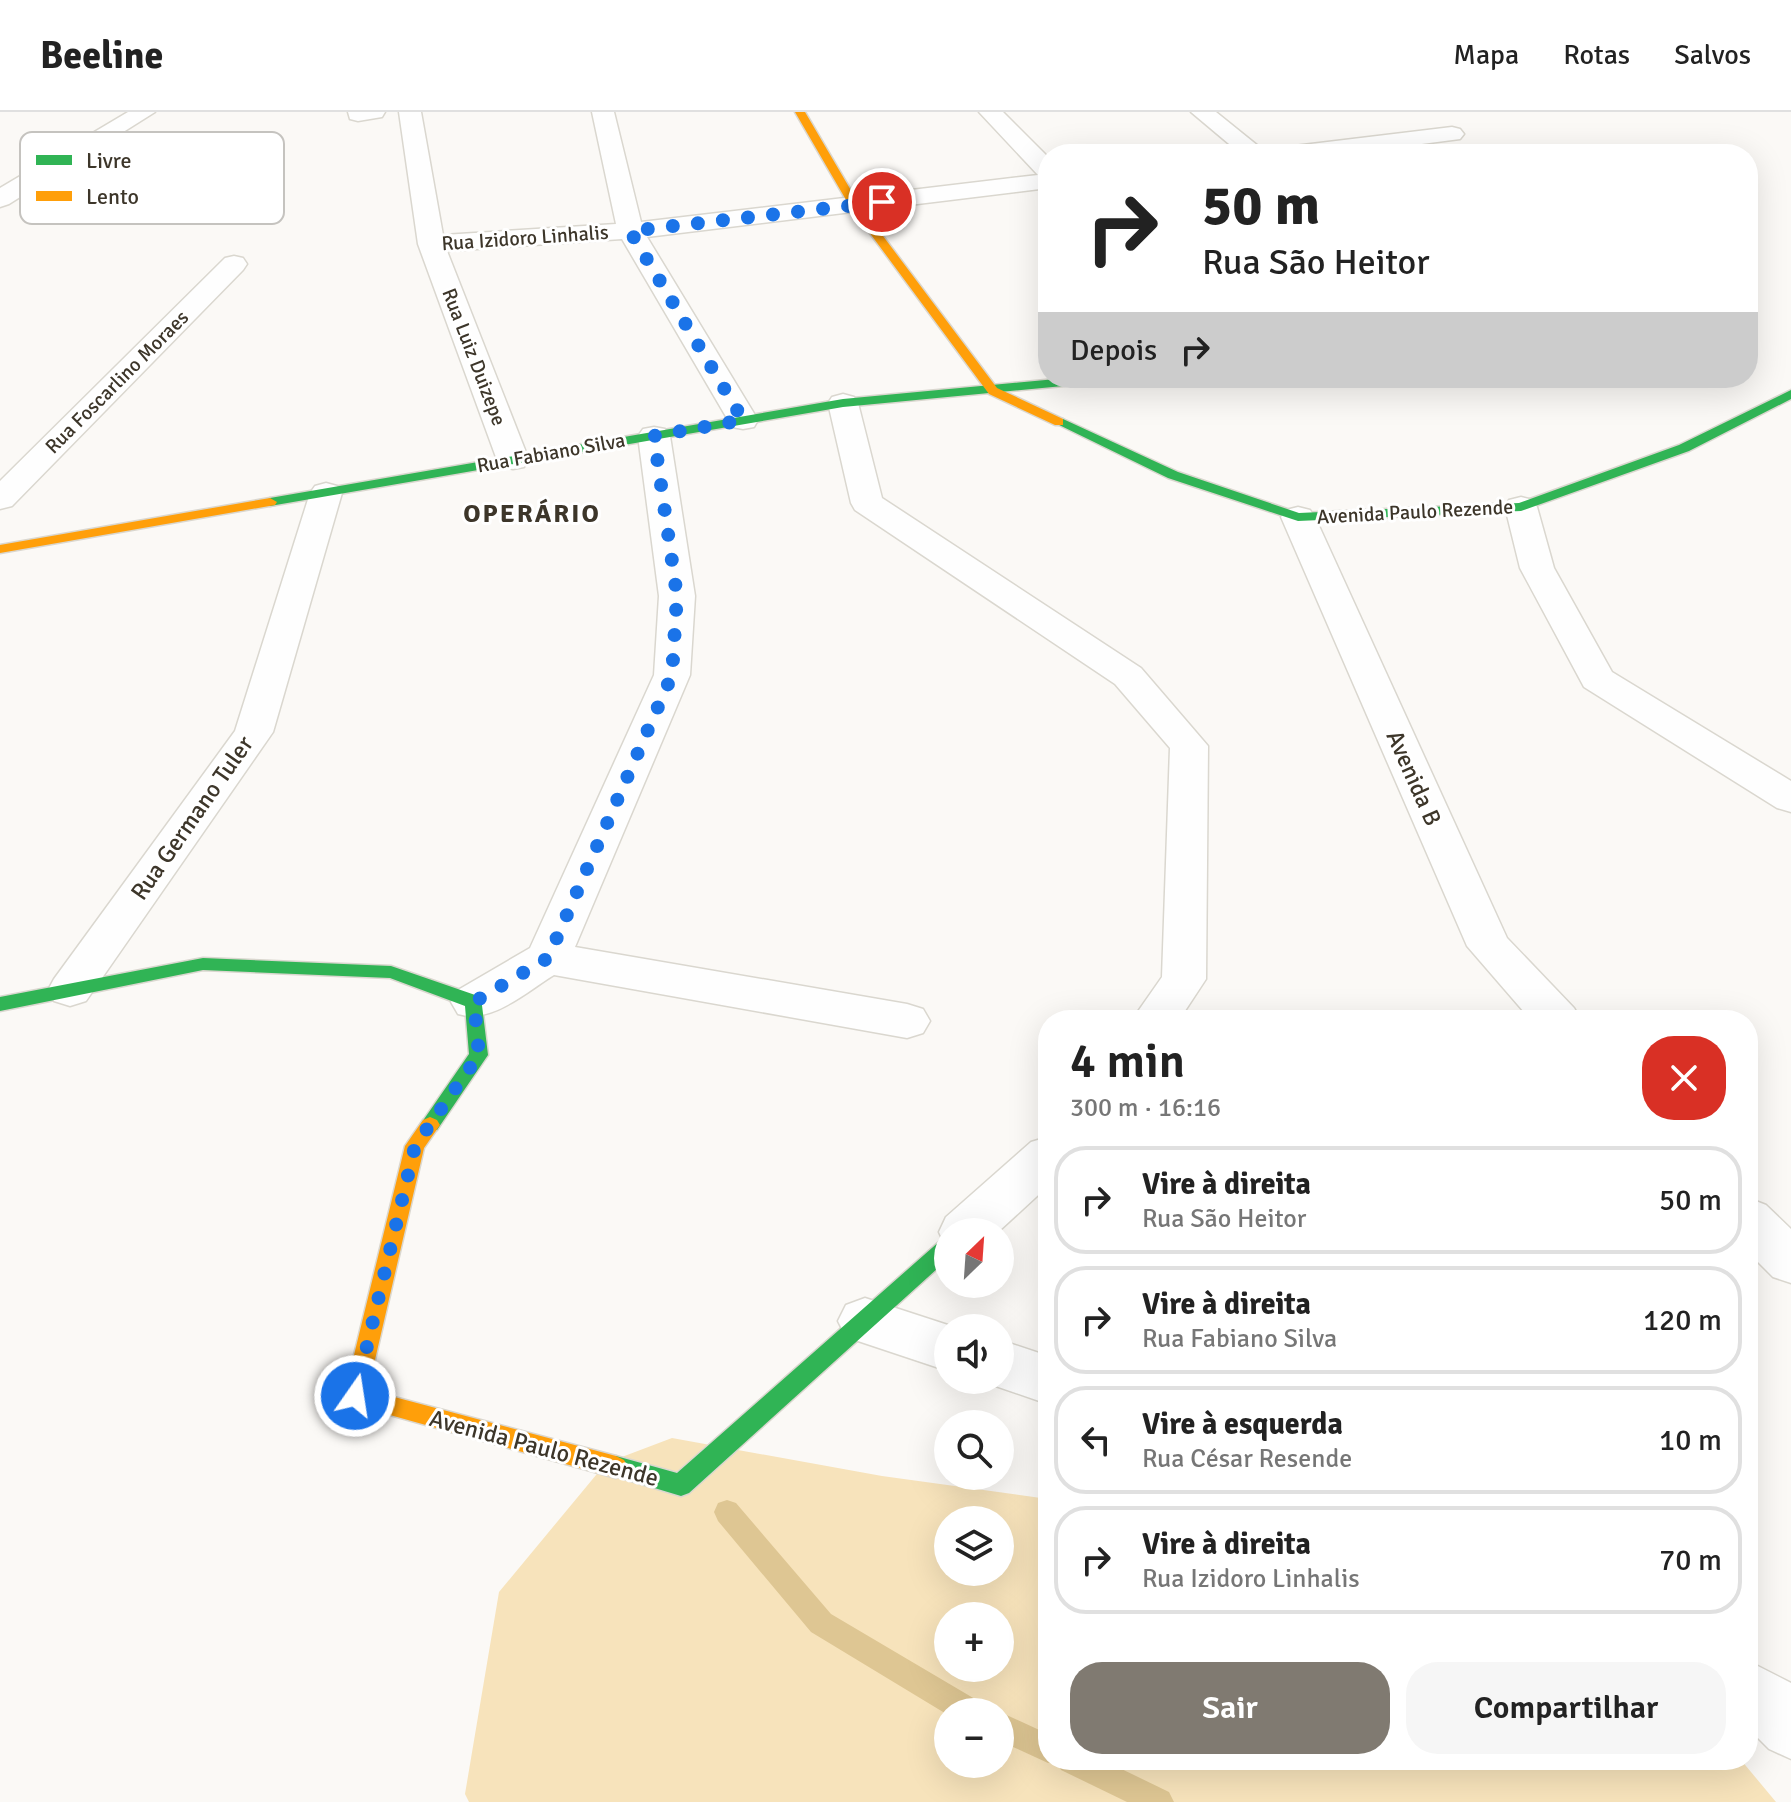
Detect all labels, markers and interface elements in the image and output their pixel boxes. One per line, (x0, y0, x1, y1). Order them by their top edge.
text: Beeline (40, 32, 163, 79)
text: Mapa (1453, 38, 1519, 72)
text: Rotas (1563, 38, 1630, 72)
text: Salvos (1674, 38, 1751, 72)
legend (20, 132, 284, 224)
text: Livre (86, 147, 132, 174)
pin (848, 168, 916, 236)
text: 50 m (1202, 171, 1320, 240)
icon: right (1070, 176, 1174, 280)
icon: arrive (860, 180, 904, 224)
text: Lento (86, 183, 139, 210)
street label: Rua Izidoro Linhalis (441, 220, 610, 256)
text: Rua São Heitor (1202, 240, 1430, 285)
street label: Rua Luiz Duizepe (436, 285, 512, 429)
street label: Rua Foscarlino Moraes (40, 305, 194, 459)
icon: right (1173, 328, 1217, 372)
text: Depois (1070, 332, 1157, 369)
street label: Rua Fabiano Silva (475, 428, 627, 478)
street label: Avenida Paulo Rezende (1316, 494, 1514, 530)
district label: OPERÁRIO (463, 498, 601, 530)
street label: Avenida B (1380, 726, 1448, 830)
street label: Rua Germano Tuler (124, 730, 260, 906)
text: 4 min (1070, 1032, 1185, 1091)
button: close (1642, 1036, 1726, 1120)
text: 300 m · 16:16 (1070, 1092, 1221, 1124)
text: Vire à direita (1142, 1166, 1311, 1203)
icon: right (1074, 1178, 1118, 1222)
text: 50 m (1659, 1182, 1722, 1219)
text: Rua São Heitor (1142, 1203, 1306, 1235)
north arrow (934, 1218, 1014, 1298)
map controls (934, 1218, 1014, 1778)
text: Vire à direita (1142, 1286, 1311, 1323)
icon: right (1074, 1298, 1118, 1342)
text: 120 m (1643, 1302, 1722, 1339)
button: sound (934, 1314, 1014, 1394)
text: Rua Fabiano Silva (1142, 1323, 1337, 1355)
position arrow (313, 1354, 397, 1438)
street label: Avenida Paulo Rezende (426, 1403, 662, 1493)
text: Vire à esquerda (1142, 1406, 1343, 1443)
button: search (934, 1410, 1014, 1490)
icon: left (1074, 1418, 1118, 1462)
text: 10 m (1659, 1422, 1722, 1459)
text: Rua César Resende (1142, 1443, 1352, 1475)
button: layers (934, 1506, 1014, 1586)
text: Vire à direita (1142, 1526, 1311, 1563)
icon: right (1074, 1538, 1118, 1582)
text: 70 m (1659, 1542, 1722, 1579)
text: Rua Izidoro Linhalis (1142, 1563, 1360, 1595)
button: + (934, 1602, 1014, 1682)
button: Sair (1070, 1662, 1390, 1754)
button: Compartilhar (1406, 1662, 1726, 1754)
button: − (934, 1698, 1014, 1778)

